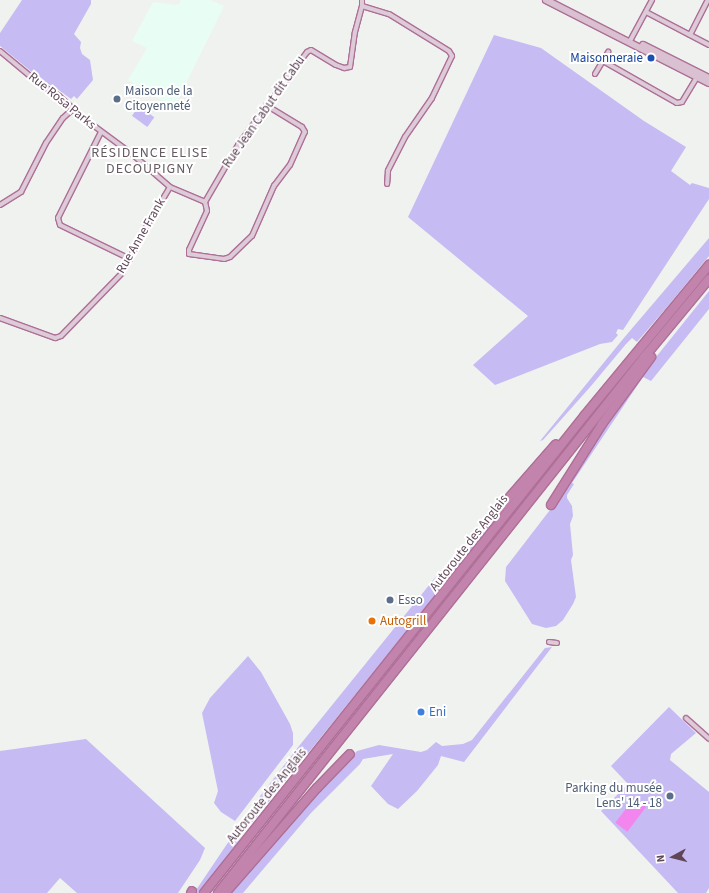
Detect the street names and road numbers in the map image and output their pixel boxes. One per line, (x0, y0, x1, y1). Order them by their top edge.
street label: Rue Jean Cabut dit Cabu (219, 53, 309, 171)
street label: Rue Rosa Parks (25, 69, 99, 133)
street label: Rue Anne Frank (113, 196, 169, 276)
street label: Autoroute des Anglais (427, 492, 511, 594)
street label: Autoroute des Anglais (224, 745, 310, 847)

